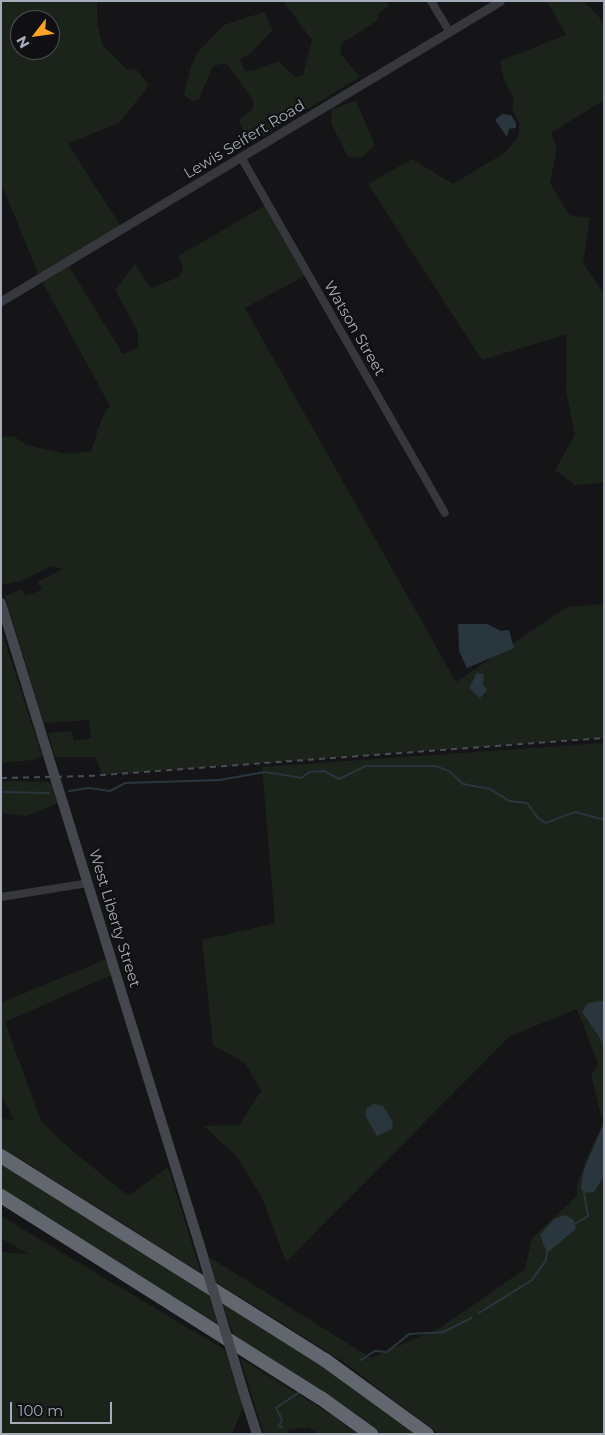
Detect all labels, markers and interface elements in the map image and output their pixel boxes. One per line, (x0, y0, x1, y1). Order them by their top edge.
north arrow (10, 10, 60, 60)
text: N (12, 33, 33, 51)
street label: Lewis Seifert Road (180, 96, 308, 182)
street label: Watson Street (320, 277, 390, 379)
street label: West Liberty Street (85, 847, 145, 989)
scale bar (12, 1392, 115, 1424)
text: 100 m (18, 1401, 63, 1420)

